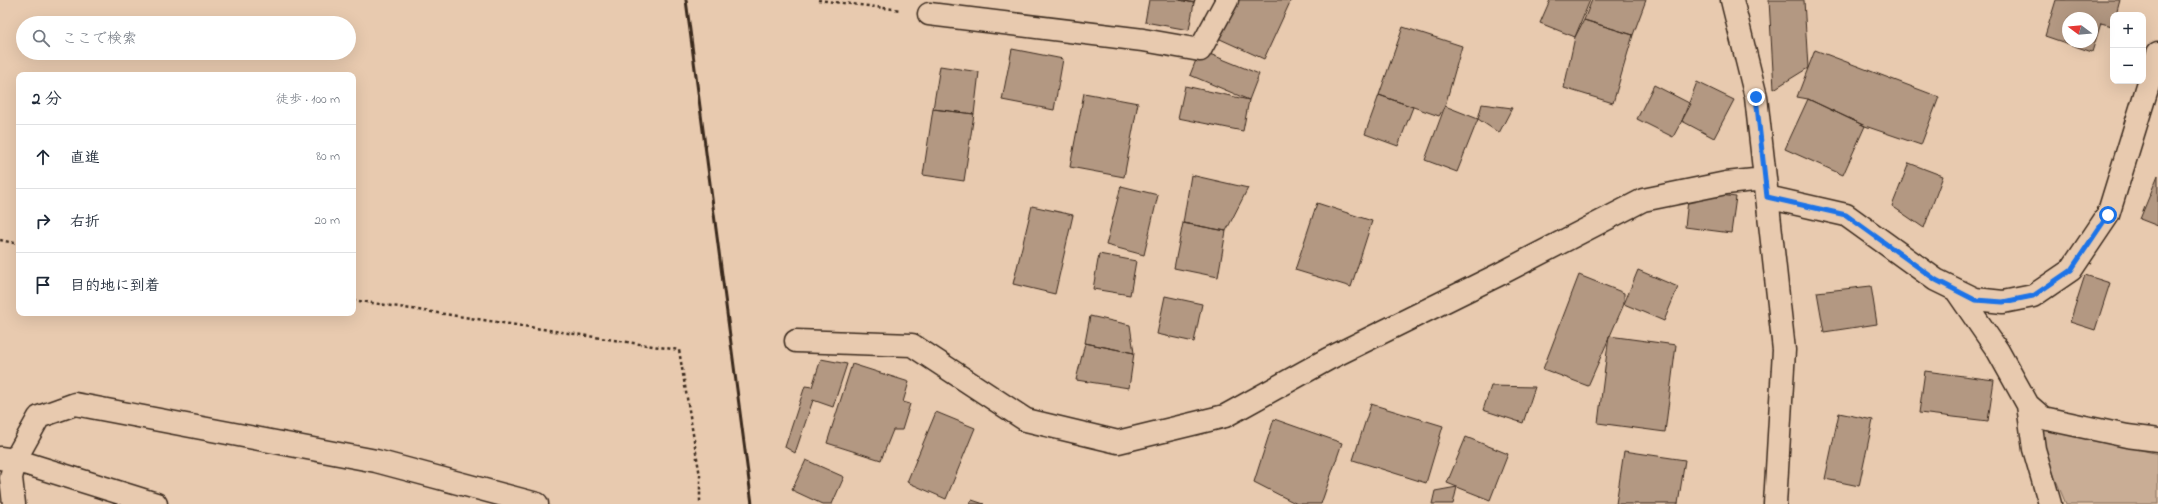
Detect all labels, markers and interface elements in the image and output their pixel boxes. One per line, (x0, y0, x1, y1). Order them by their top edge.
north arrow (2062, 12, 2098, 48)
map controls (2110, 12, 2146, 84)
button: + (2110, 12, 2146, 48)
search box (16, 16, 356, 60)
icon: search (30, 27, 52, 49)
text: ここで検索 (62, 28, 137, 50)
button: − (2110, 48, 2146, 84)
text: 2 分 (32, 87, 62, 112)
route end (1747, 88, 1765, 106)
text: 徒歩 · 100 m (276, 90, 340, 109)
icon: ahead (32, 146, 54, 168)
text: 直進 (70, 147, 100, 169)
text: 80 m (316, 147, 340, 166)
route start (2099, 206, 2117, 224)
icon: right (32, 210, 54, 232)
text: 右折 (70, 211, 100, 233)
text: 20 m (315, 211, 340, 230)
icon: arrive (32, 274, 54, 296)
text: 目的地に到着 (70, 275, 160, 297)

